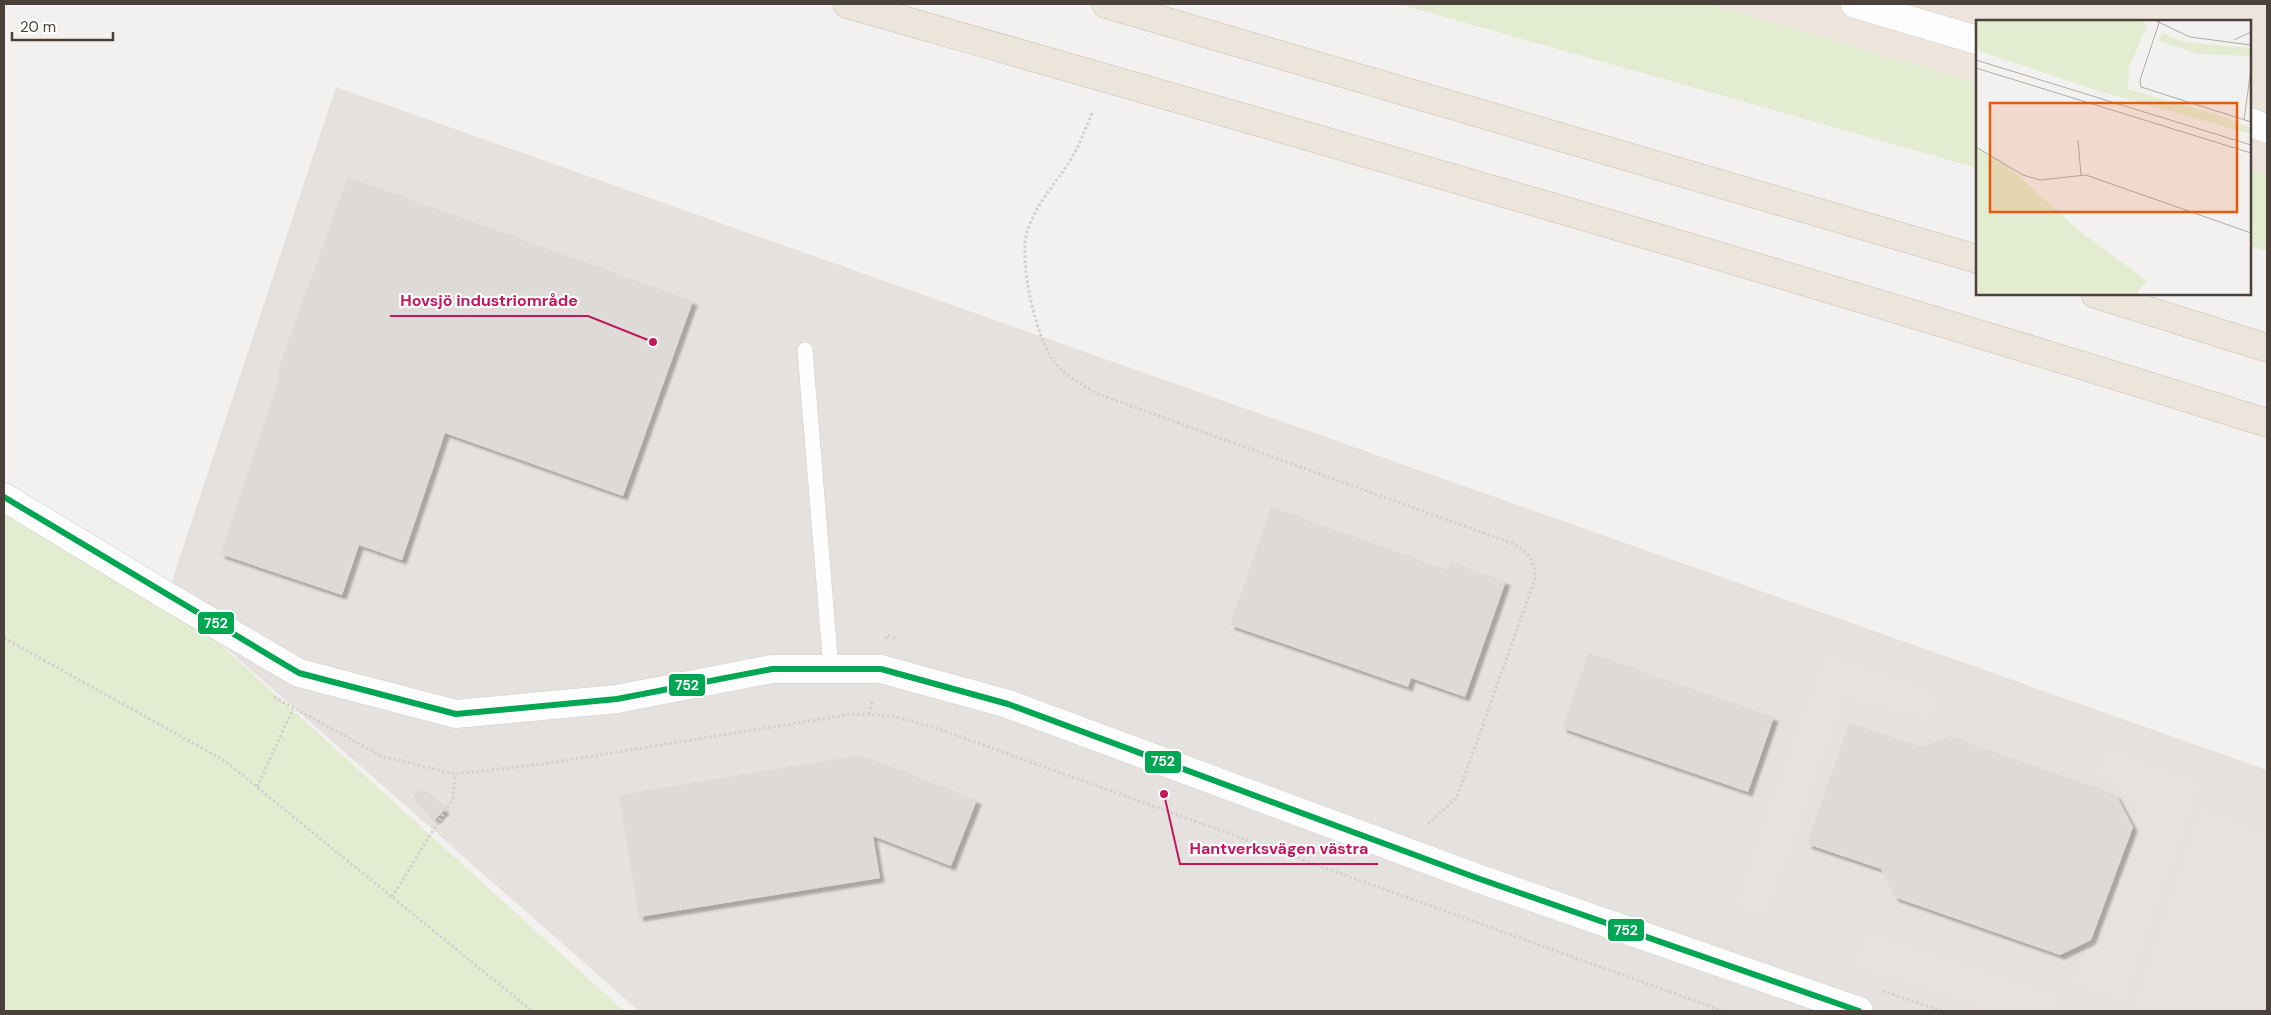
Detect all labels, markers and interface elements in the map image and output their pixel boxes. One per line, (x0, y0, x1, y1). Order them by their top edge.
scale bar (12, 10, 114, 42)
text: 20 m (20, 17, 56, 37)
inset map (1976, 20, 2251, 295)
callout: Hovsjö industriområde (390, 285, 588, 316)
text: Hovsjö industriområde (400, 290, 578, 311)
line badge: 752 (197, 611, 235, 635)
text: 752 (204, 614, 228, 632)
line badge: 752 (668, 673, 706, 697)
text: 752 (675, 676, 699, 694)
line badge: 752 (1144, 750, 1182, 774)
text: 752 (1151, 752, 1175, 770)
callout: Hantverksvägen västra (1180, 833, 1378, 864)
text: Hantverksvägen västra (1190, 838, 1368, 859)
line badge: 752 (1607, 918, 1645, 942)
text: 752 (1614, 921, 1638, 939)

